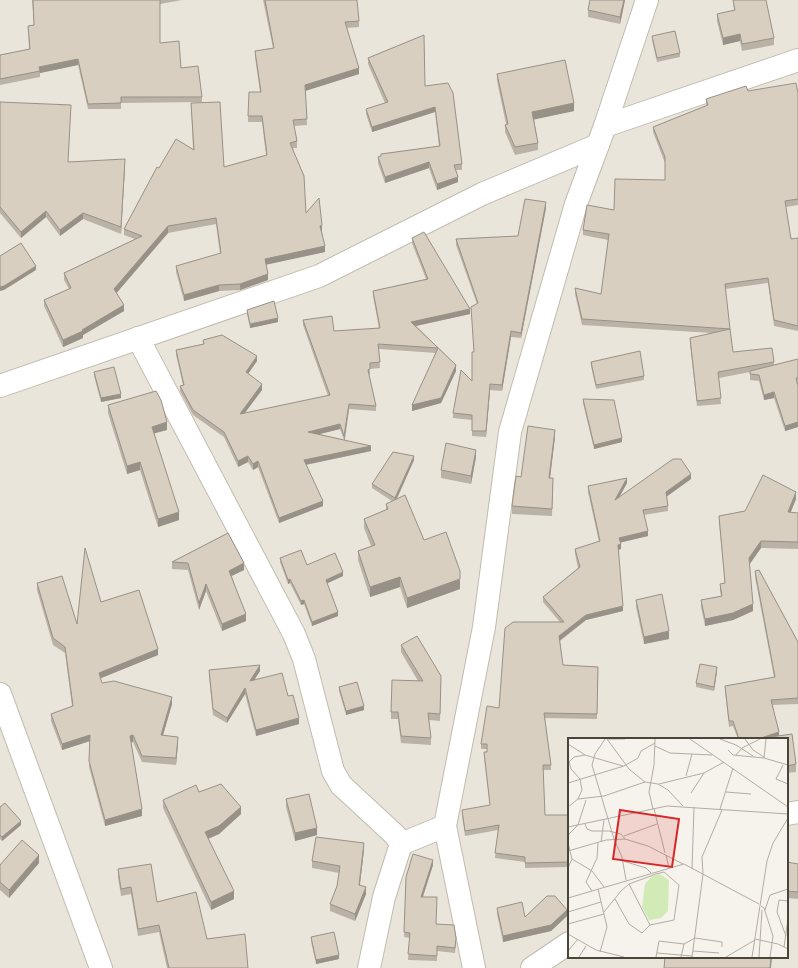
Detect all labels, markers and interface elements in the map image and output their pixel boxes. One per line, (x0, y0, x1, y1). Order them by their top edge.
inset map (568, 738, 788, 958)

